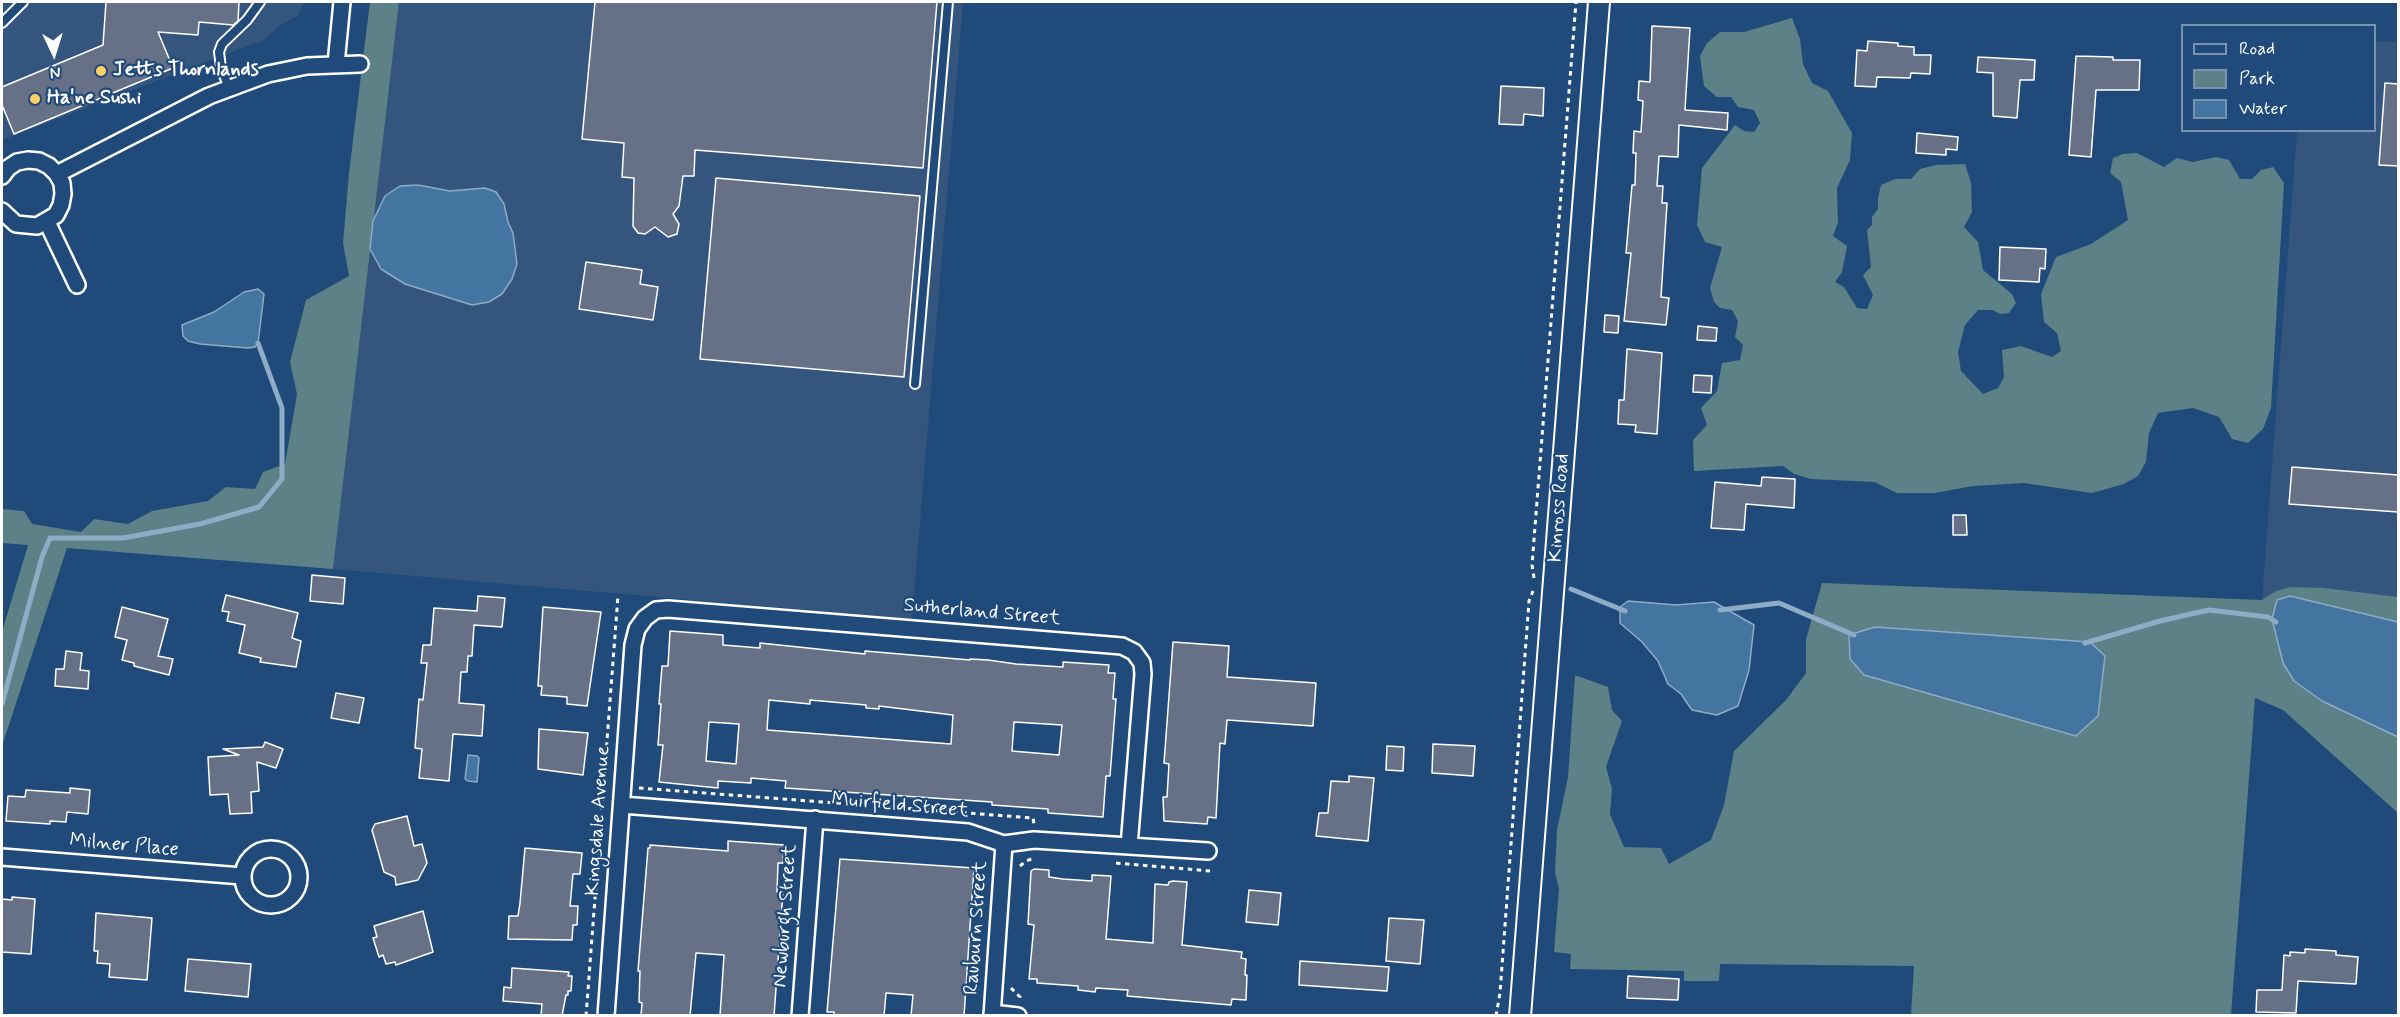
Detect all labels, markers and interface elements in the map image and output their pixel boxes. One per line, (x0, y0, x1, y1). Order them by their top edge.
north arrow (24, 24, 84, 84)
legend (2181, 24, 2376, 132)
text: Road (2239, 37, 2275, 61)
place label: Jetts Thornlands (113, 59, 259, 83)
text: N (49, 62, 61, 83)
marker: Jetts Thornlands (94, 64, 108, 78)
text: Park (2239, 67, 2275, 91)
place label: Ha'ne Sushi (47, 87, 141, 111)
marker: Ha'ne Sushi (28, 92, 42, 106)
text: Water (2239, 97, 2287, 121)
street label: Kinross Road (1544, 453, 1576, 563)
street label: Sutherland Street (903, 594, 1061, 632)
street label: Kingsdale Avenue (582, 745, 616, 897)
street label: Muirfield Street (830, 788, 970, 824)
street label: Milner Place (68, 829, 180, 863)
street label: Newburgh Street (769, 844, 803, 988)
street label: Rauburn Street (960, 860, 994, 996)

